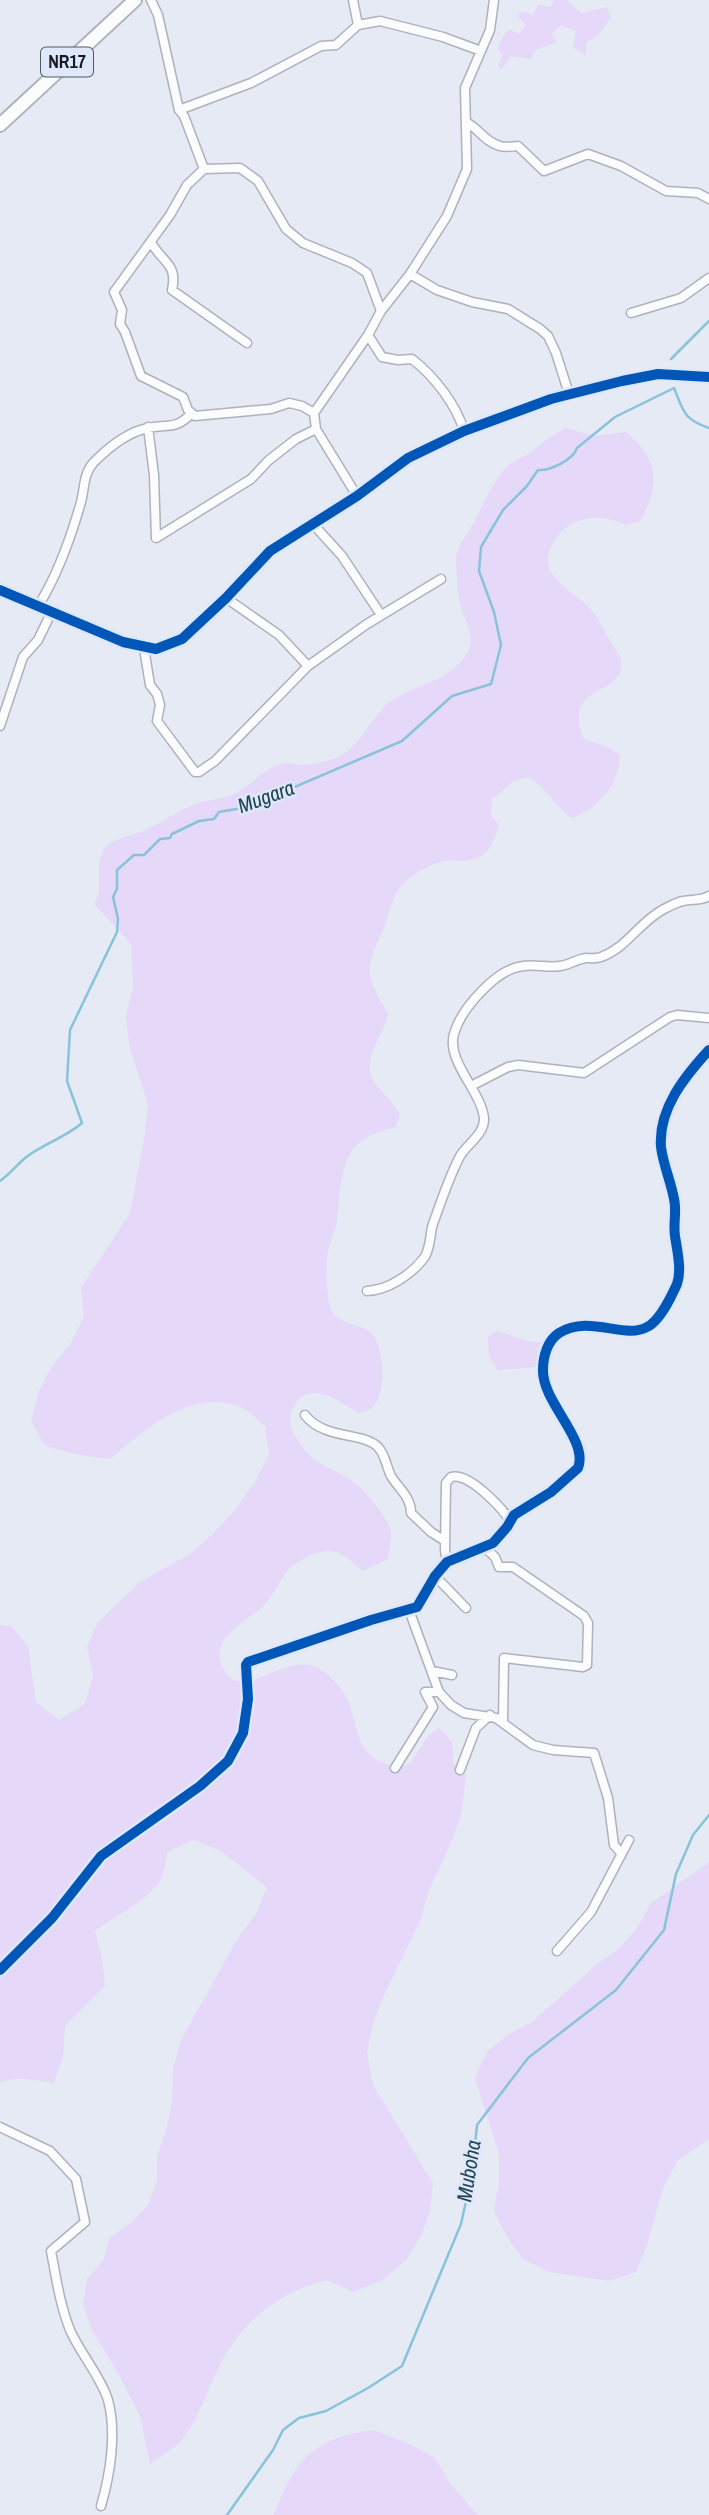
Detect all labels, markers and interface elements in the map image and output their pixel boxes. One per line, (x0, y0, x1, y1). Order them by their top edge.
road number: NR17 (41, 48, 93, 76)
water label: Mugara (233, 773, 298, 820)
water label: Muboha (449, 2138, 488, 2204)

